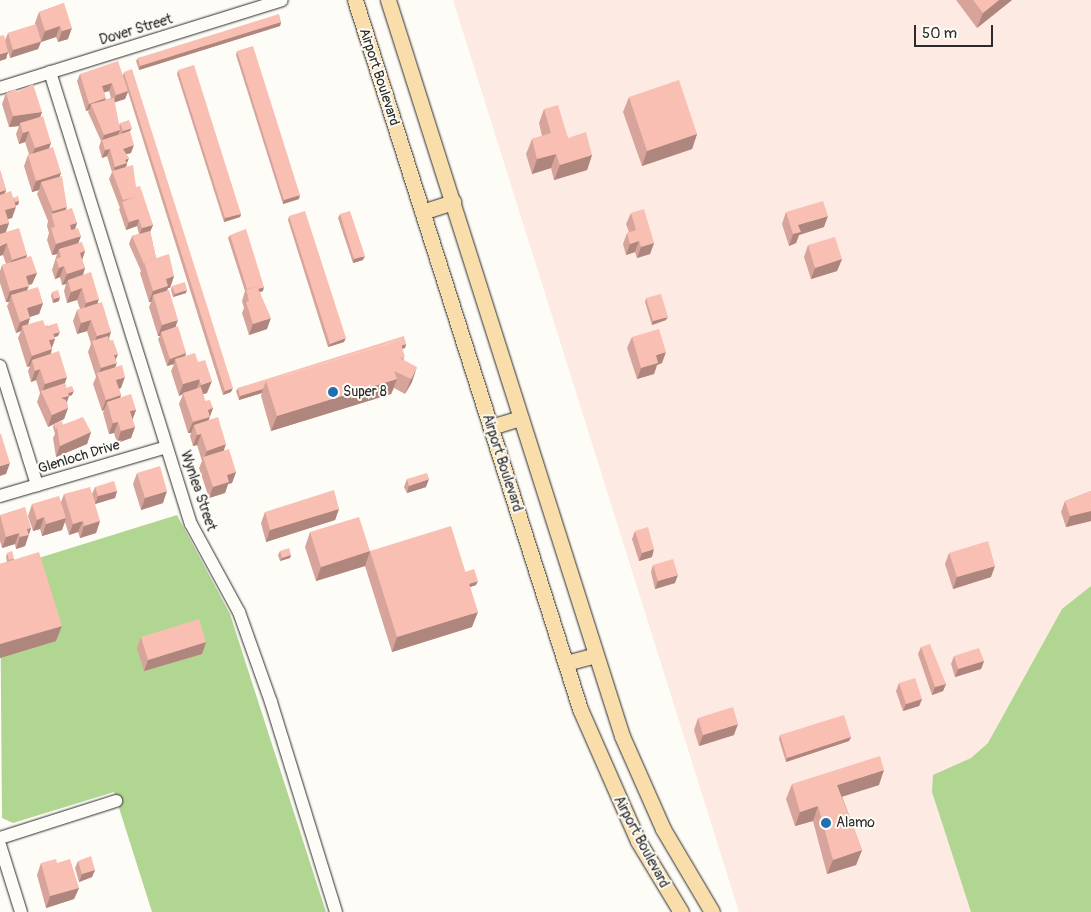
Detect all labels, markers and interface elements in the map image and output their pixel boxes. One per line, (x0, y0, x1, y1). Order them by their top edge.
street label: Dover Street (97, 11, 175, 49)
scale bar (916, 15, 995, 47)
text: 50 m (922, 24, 957, 43)
street label: Airport Boulevard (355, 26, 403, 128)
place label: Super 8 (343, 384, 387, 400)
marker: Super 8 (327, 386, 339, 398)
street label: Airport Boulevard (478, 412, 526, 514)
street label: Glenloch Drive (36, 437, 122, 477)
street label: Wynlea Street (176, 449, 220, 533)
street label: Airport Boulevard (610, 793, 672, 891)
place label: Alamo (836, 815, 875, 831)
marker: Alamo (820, 817, 832, 829)

